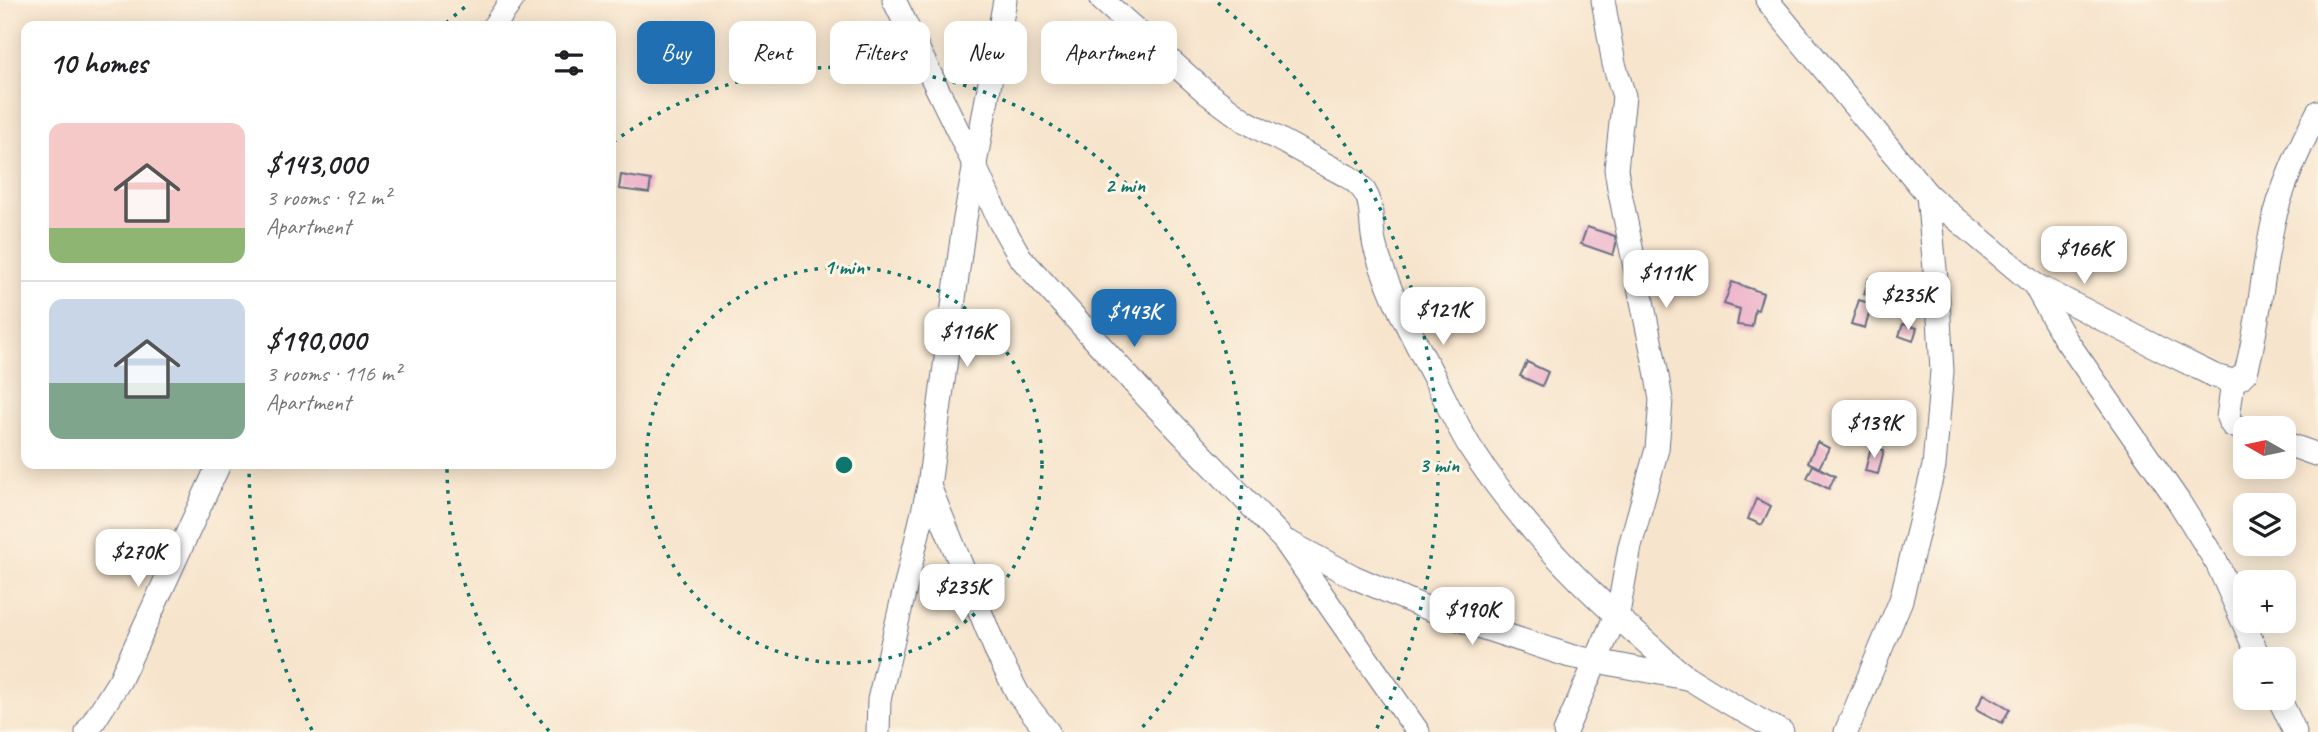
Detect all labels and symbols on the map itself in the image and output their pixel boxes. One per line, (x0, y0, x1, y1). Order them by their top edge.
text: 2 min (1105, 172, 1145, 198)
pin: $166K (2035, 226, 2133, 286)
pin: $111K (1617, 250, 1715, 310)
text: 1 min (824, 254, 864, 280)
pin: $235K (1859, 272, 1957, 332)
pin: $121K (1394, 288, 1492, 347)
pin: $143K (1085, 290, 1183, 349)
pin: $116K (918, 310, 1016, 369)
pin: $139K (1825, 400, 1923, 460)
north arrow (2233, 416, 2296, 480)
text: 3 min (1419, 452, 1459, 478)
centre of rings (832, 453, 856, 477)
pin: $270K (89, 530, 187, 589)
pin: $235K (913, 564, 1011, 624)
pin: $190K (1423, 588, 1521, 647)

